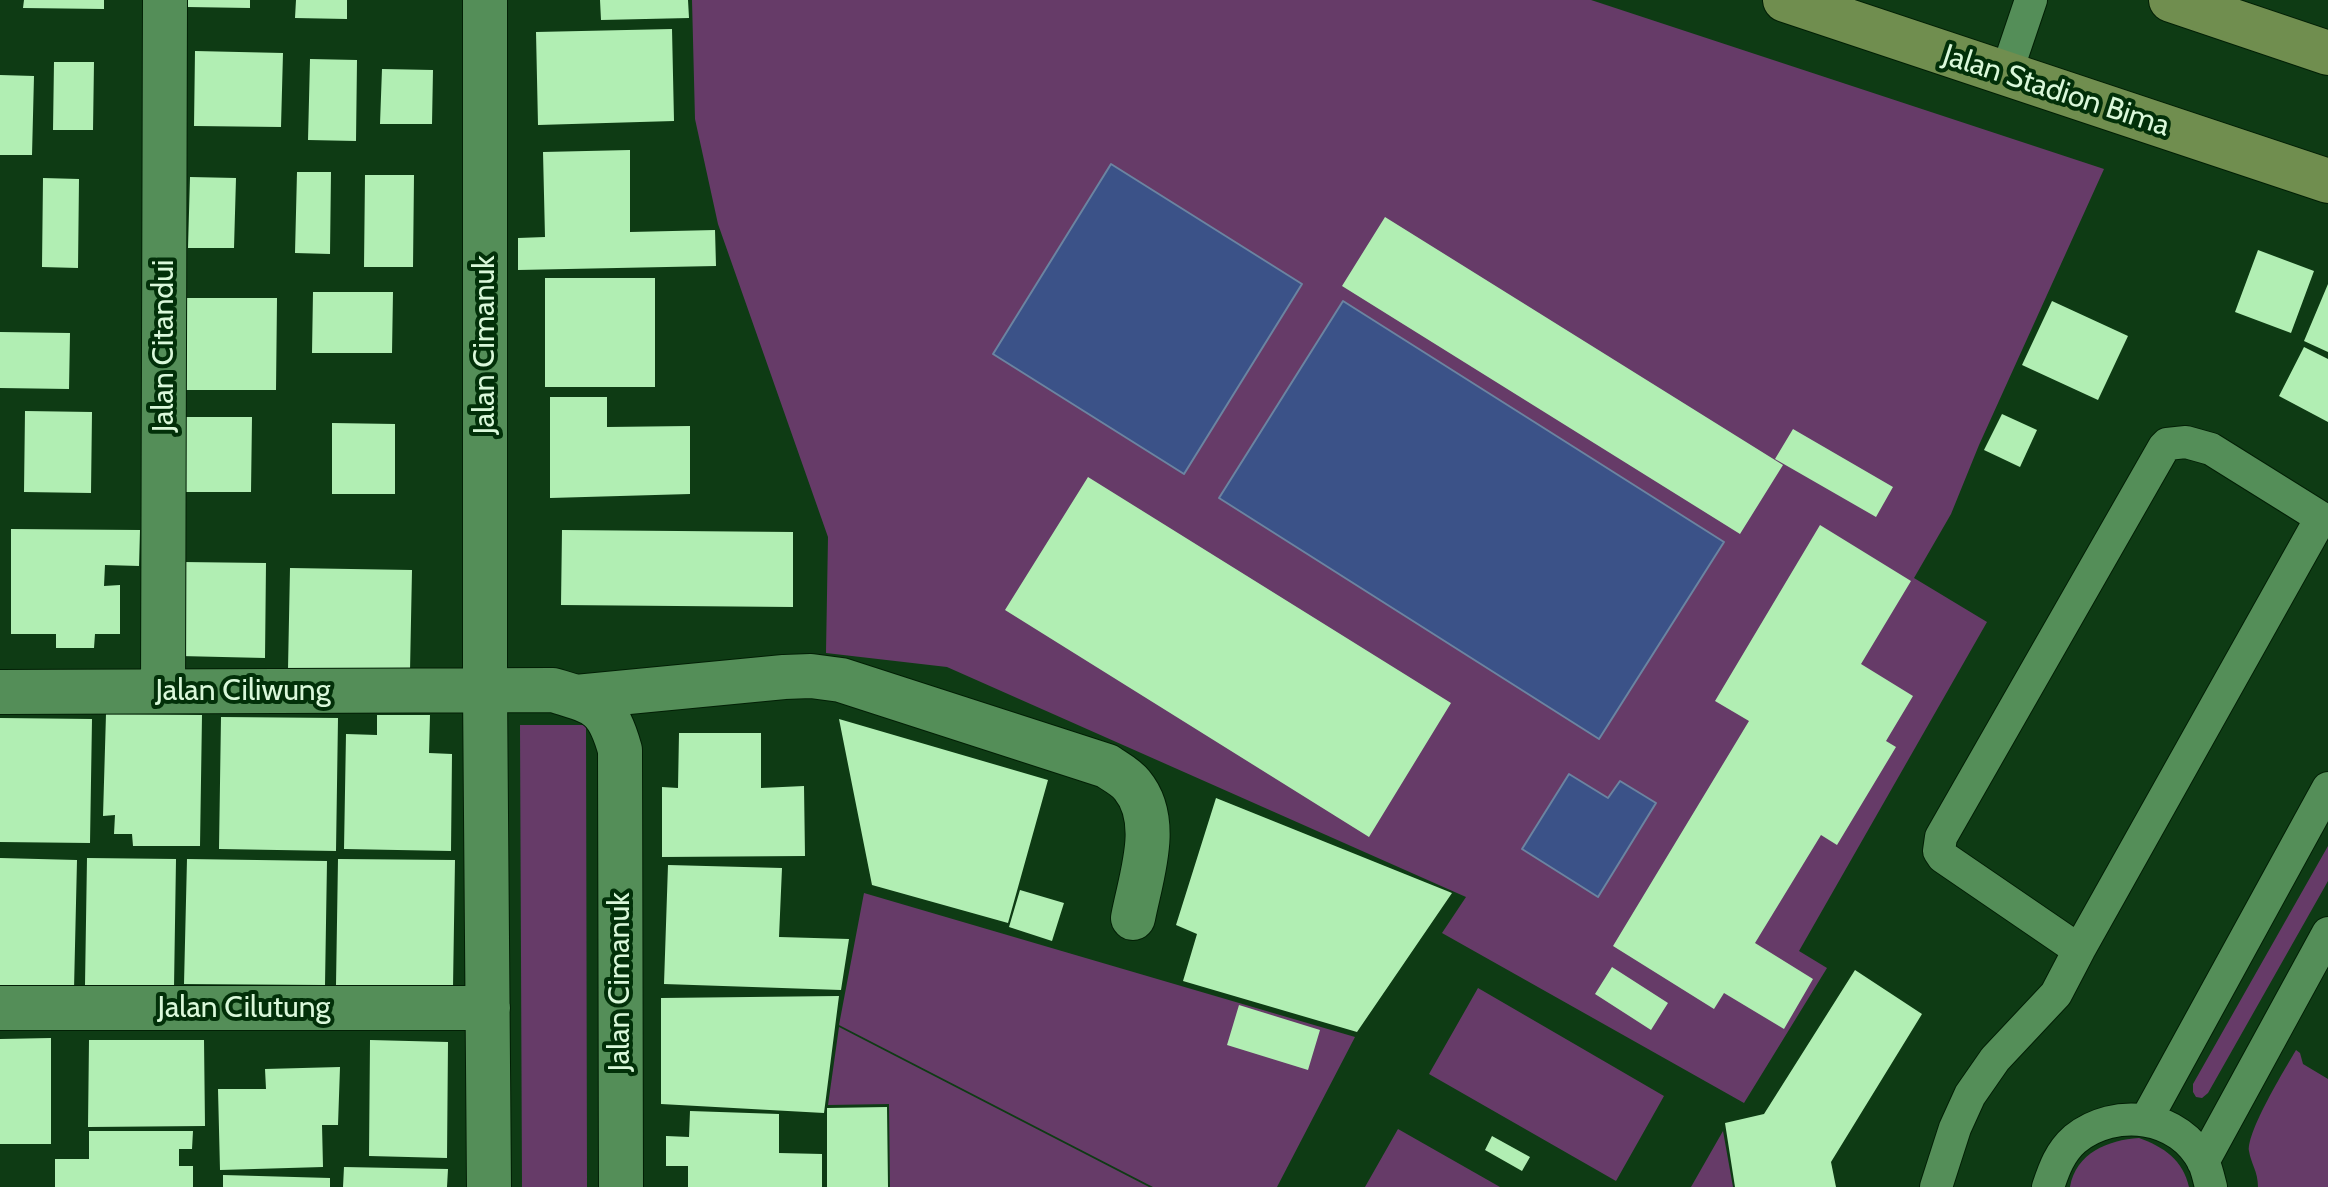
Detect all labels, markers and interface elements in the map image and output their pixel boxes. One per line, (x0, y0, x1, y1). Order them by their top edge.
street label: Jalan Stadion Bima (1938, 37, 2174, 145)
street label: Jalan Cimanuk (467, 255, 503, 435)
street label: Jalan Citandui (146, 260, 182, 432)
street label: Jalan Ciliwung (155, 673, 331, 709)
street label: Jalan Cimanuk (602, 892, 638, 1072)
street label: Jalan Cilutung (158, 990, 330, 1026)

